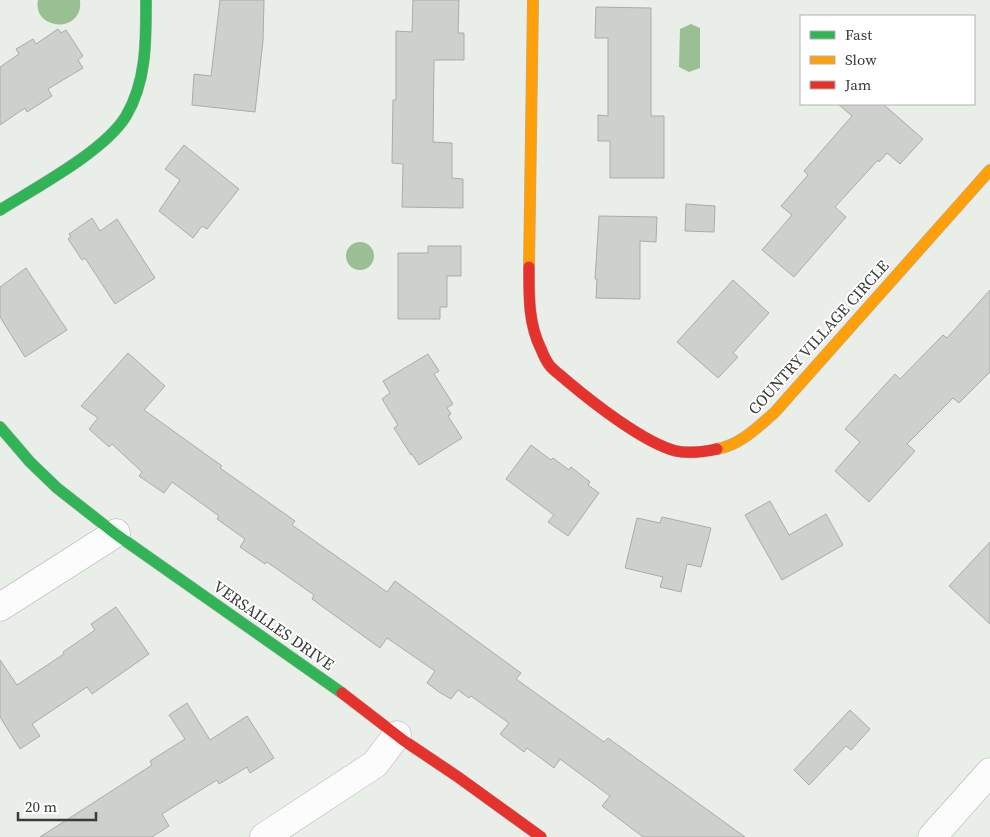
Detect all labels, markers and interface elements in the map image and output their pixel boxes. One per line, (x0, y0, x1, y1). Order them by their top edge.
legend (800, 15, 975, 105)
text: Fast (845, 24, 872, 45)
text: Slow (845, 49, 877, 70)
text: Jam (844, 74, 872, 95)
street label: COUNTRY VILLAGE CIRCLE (742, 255, 894, 419)
street label: VERSAILLES DRIVE (209, 575, 339, 675)
scale bar (18, 790, 95, 822)
text: 20 m (25, 796, 57, 817)

